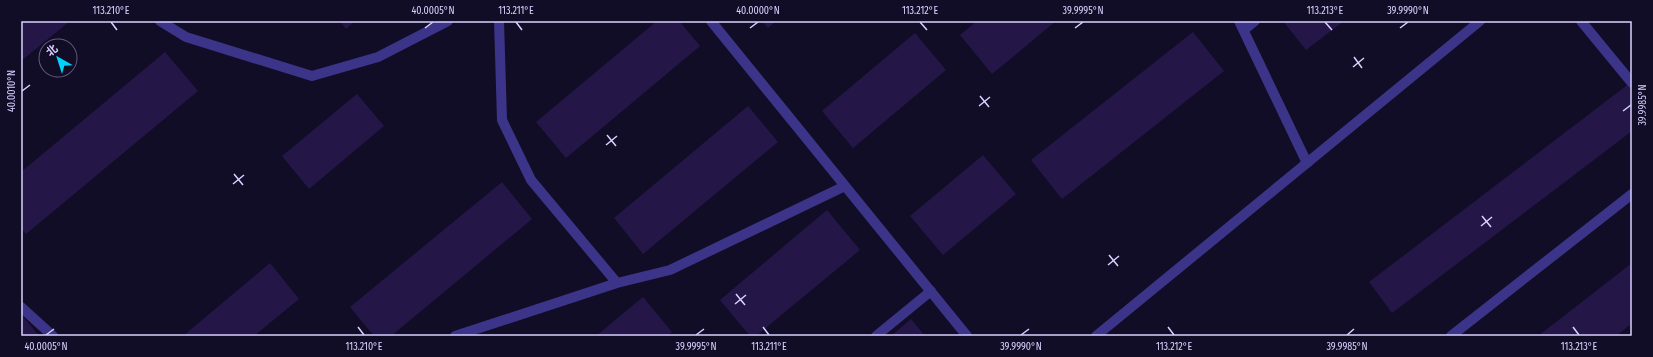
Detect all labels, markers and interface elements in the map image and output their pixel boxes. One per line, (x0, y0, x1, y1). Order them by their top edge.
text: 113.210°E (93, 5, 130, 17)
text: 40.0005°N (412, 5, 454, 17)
text: 113.211°E (498, 5, 534, 17)
text: 40.0000°N (736, 5, 780, 17)
text: 113.212°E (902, 5, 938, 17)
text: 39.9995°N (1063, 5, 1103, 17)
text: 113.213°E (1307, 5, 1343, 17)
text: 39.9990°N (1387, 5, 1429, 17)
north arrow (38, 38, 78, 78)
text: 北 (44, 42, 60, 59)
text: 40.0010°N (6, 70, 18, 112)
text: 39.9985°N (1637, 84, 1649, 126)
text: 40.0005°N (25, 341, 67, 353)
text: 113.210°E (346, 341, 383, 353)
text: 39.9995°N (676, 341, 716, 353)
text: 113.211°E (751, 341, 787, 353)
text: 39.9990°N (1000, 341, 1042, 353)
text: 113.212°E (1156, 341, 1192, 353)
text: 39.9985°N (1326, 341, 1368, 353)
text: 113.213°E (1561, 341, 1597, 353)

